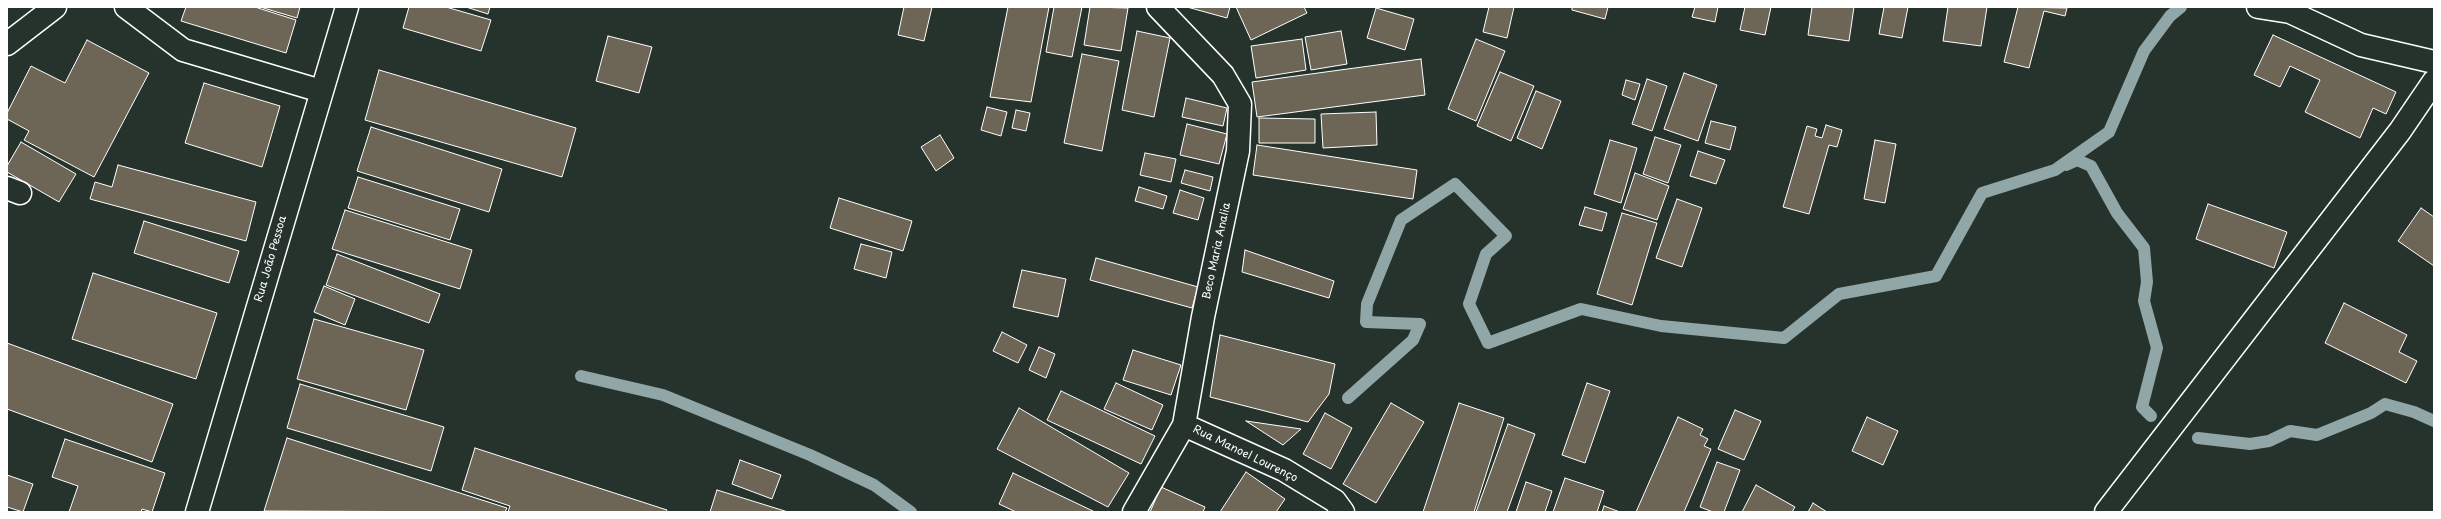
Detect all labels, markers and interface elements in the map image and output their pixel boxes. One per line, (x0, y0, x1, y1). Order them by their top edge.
street label: Beco Maria Analia (1200, 201, 1234, 301)
street label: Rua João Pessoa (252, 214, 290, 304)
street label: Rua Manoel Lourenço (1190, 423, 1300, 485)

